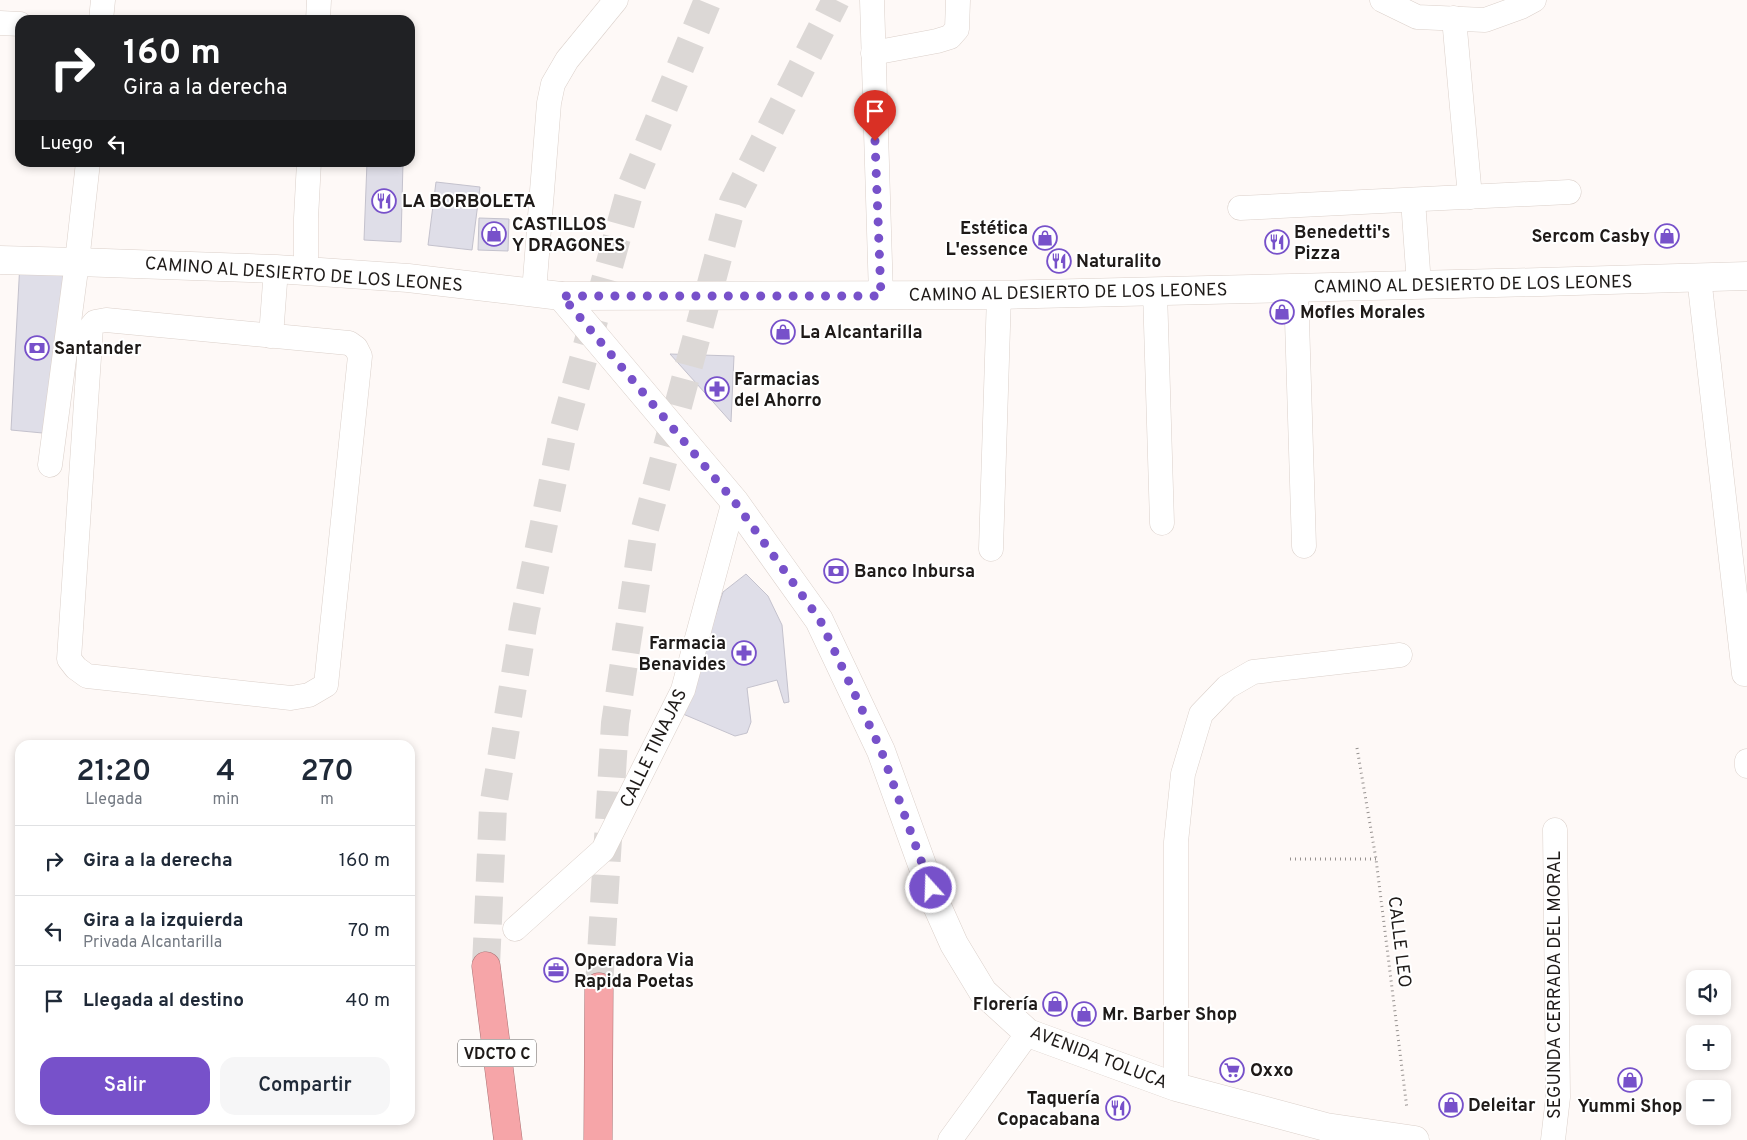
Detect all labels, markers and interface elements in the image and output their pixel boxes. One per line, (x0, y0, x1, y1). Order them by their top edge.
text: 160 m (123, 32, 221, 76)
icon: right (40, 35, 105, 100)
text: Gira a la derecha (123, 75, 288, 102)
pin (854, 90, 896, 141)
icon: arrive (861, 97, 889, 125)
icon: left (103, 130, 131, 158)
text: Luego (40, 132, 93, 156)
restaurant icon: LA BORBOLETA (371, 188, 397, 214)
place label: LA BORBOLETA (402, 191, 536, 214)
place label: CASTILLOS Y DRAGONES (512, 214, 625, 258)
place label: Estética L'essence (945, 218, 1028, 262)
shop icon: CASTILLOS Y DRAGONES (481, 221, 507, 247)
place label: Benedetti's Pizza (1294, 222, 1390, 266)
shop icon: Sercom Casby (1654, 223, 1680, 249)
shop icon: Estética L'essence (1032, 225, 1058, 251)
place label: Sercom Casby (1531, 226, 1650, 249)
restaurant icon: Benedetti's Pizza (1264, 229, 1290, 255)
restaurant icon: Naturalito (1046, 248, 1072, 274)
place label: Naturalito (1076, 251, 1162, 274)
street label: CAMINO AL DESIERTO DE LOS LEONES (144, 253, 464, 298)
street label: CAMINO AL DESIERTO DE LOS LEONES (1313, 271, 1633, 300)
street label: CAMINO AL DESIERTO DE LOS LEONES (908, 279, 1228, 308)
shop icon: Mofles Morales (1269, 299, 1295, 325)
place label: Mofles Morales (1300, 302, 1425, 325)
shop icon: La Alcantarilla (770, 319, 796, 345)
place label: La Alcantarilla (800, 322, 922, 345)
bank icon: Santander (24, 335, 50, 361)
place label: Santander (54, 338, 142, 361)
place label: Farmacias del Ahorro (734, 369, 822, 413)
pharmacy icon: Farmacias del Ahorro (704, 376, 730, 402)
bank icon: Banco Inbursa (823, 558, 849, 584)
place label: Banco Inbursa (854, 561, 975, 584)
place label: Farmacia Benavides (639, 633, 726, 677)
pharmacy icon: Farmacia Benavides (731, 640, 757, 666)
street label: CALLE TINAJAS (616, 685, 693, 812)
text: 21:20 (76, 754, 151, 791)
text: 4 (216, 754, 235, 791)
text: 270 (300, 754, 354, 791)
text: Llegada (85, 790, 142, 810)
text: min (213, 790, 239, 810)
text: m (320, 790, 334, 810)
icon: right (40, 847, 68, 875)
text: Gira a la derecha (83, 849, 233, 873)
text: 160 m (339, 849, 390, 873)
street label: SEGUNDA CERRADA DEL MORAL (1544, 851, 1567, 1119)
position arrow (904, 861, 956, 913)
street label: CALLE LEO (1381, 895, 1416, 989)
text: Gira a la izquierda (83, 909, 243, 933)
icon: left (40, 917, 68, 945)
text: 70 m (348, 919, 390, 943)
text: Privada Alcantarilla (83, 933, 222, 953)
place label: Operadora Via Rapida Poetas (574, 950, 694, 994)
office icon: Operadora Via Rapida Poetas (543, 957, 569, 983)
map controls (1686, 970, 1731, 1125)
button: sound (1686, 970, 1731, 1015)
icon: arrive (40, 987, 68, 1015)
text: Llegada al destino (83, 989, 244, 1013)
text: 40 m (345, 989, 390, 1013)
shop icon: Florería (1042, 991, 1068, 1017)
place label: Florería (973, 994, 1038, 1017)
shop icon: Mr. Barber Shop (1071, 1001, 1097, 1027)
place label: Mr. Barber Shop (1102, 1004, 1237, 1027)
street label: AVENIDA TOLUCA (1026, 1022, 1170, 1095)
button: + (1686, 1025, 1731, 1070)
road number: VDCTO C (458, 1040, 536, 1066)
button: Salir (40, 1057, 210, 1115)
button: Compartir (220, 1057, 390, 1115)
supermarket icon: Oxxo (1219, 1057, 1245, 1083)
place label: Oxxo (1250, 1060, 1293, 1083)
shop icon: Yummi Shop (1617, 1067, 1643, 1093)
button: − (1686, 1080, 1731, 1125)
place label: Taquería Copacabana (997, 1088, 1100, 1132)
shop icon: Deleitar (1438, 1092, 1464, 1118)
restaurant icon: Taquería Copacabana (1105, 1095, 1131, 1121)
place label: Deleitar (1468, 1095, 1536, 1118)
place label: Yummi Shop (1578, 1096, 1682, 1119)

